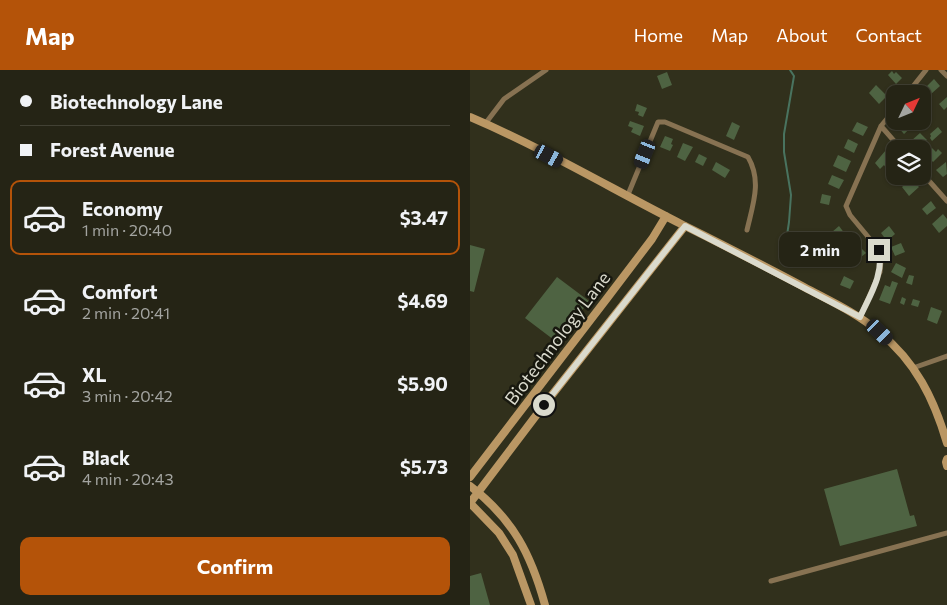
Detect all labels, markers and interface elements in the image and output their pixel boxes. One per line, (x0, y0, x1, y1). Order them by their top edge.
text: Map (25, 21, 75, 50)
text: Home (634, 24, 683, 46)
text: Map (711, 24, 748, 46)
text: About (776, 24, 828, 46)
text: Contact (856, 24, 922, 46)
north arrow (886, 85, 931, 130)
map controls (886, 85, 931, 185)
text: Biotechnology Lane (50, 90, 223, 113)
car (632, 137, 657, 171)
text: Forest Avenue (50, 138, 175, 161)
button: layers (886, 140, 931, 185)
car (532, 142, 565, 170)
icon: car (22, 195, 67, 240)
text: Economy (82, 197, 163, 220)
text: $3.47 (400, 206, 448, 229)
text: 1 min · 20:40 (82, 220, 172, 239)
callout: 2 min (779, 232, 862, 268)
route end (868, 239, 890, 261)
text: 2 min (800, 240, 840, 259)
street label: Biotechnology Lane (500, 267, 614, 409)
icon: car (22, 278, 67, 323)
text: Comfort (82, 280, 158, 303)
text: $4.69 (398, 289, 448, 312)
text: 2 min · 20:41 (82, 303, 170, 322)
car (864, 316, 896, 348)
icon: car (22, 361, 67, 406)
text: XL (82, 363, 107, 386)
text: $5.90 (397, 372, 448, 395)
text: 3 min · 20:42 (82, 386, 173, 405)
route start (533, 394, 555, 416)
icon: car (22, 444, 67, 489)
text: Black (82, 446, 130, 469)
text: $5.73 (400, 455, 448, 478)
text: 4 min · 20:43 (82, 469, 174, 488)
button: Confirm (20, 537, 450, 595)

